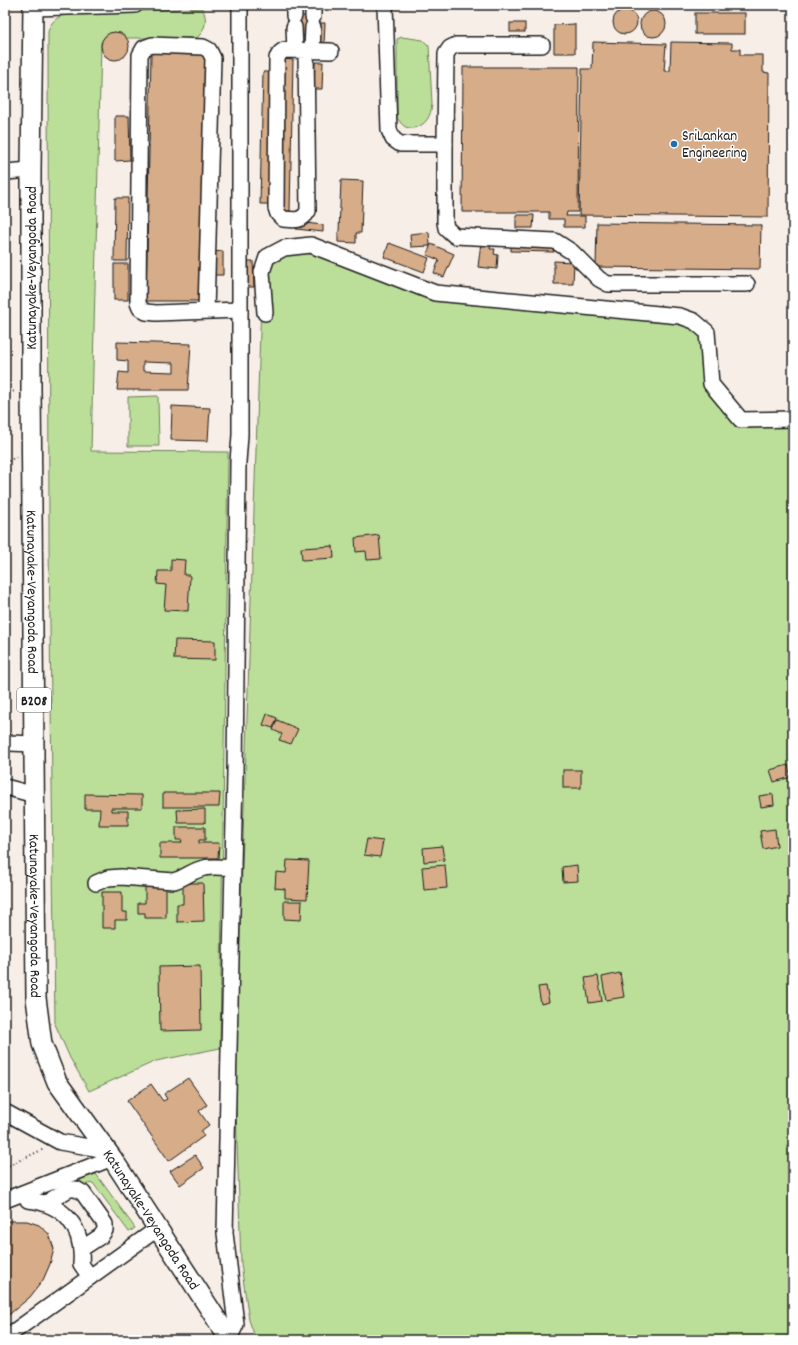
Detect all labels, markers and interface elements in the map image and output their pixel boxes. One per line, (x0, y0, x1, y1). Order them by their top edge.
place label: SriLankan Engineering (682, 126, 747, 165)
marker: SriLankan Engineering (669, 139, 679, 149)
street label: Katunayake-Veyangoda Road (22, 186, 44, 350)
street label: Katunayake-Veyangoda Road (19, 510, 42, 674)
road number: B208 (17, 688, 51, 712)
street label: Katunayake-Veyangoda Road (22, 834, 45, 998)
street label: Katunayake-Veyangoda Road (96, 1145, 204, 1295)

